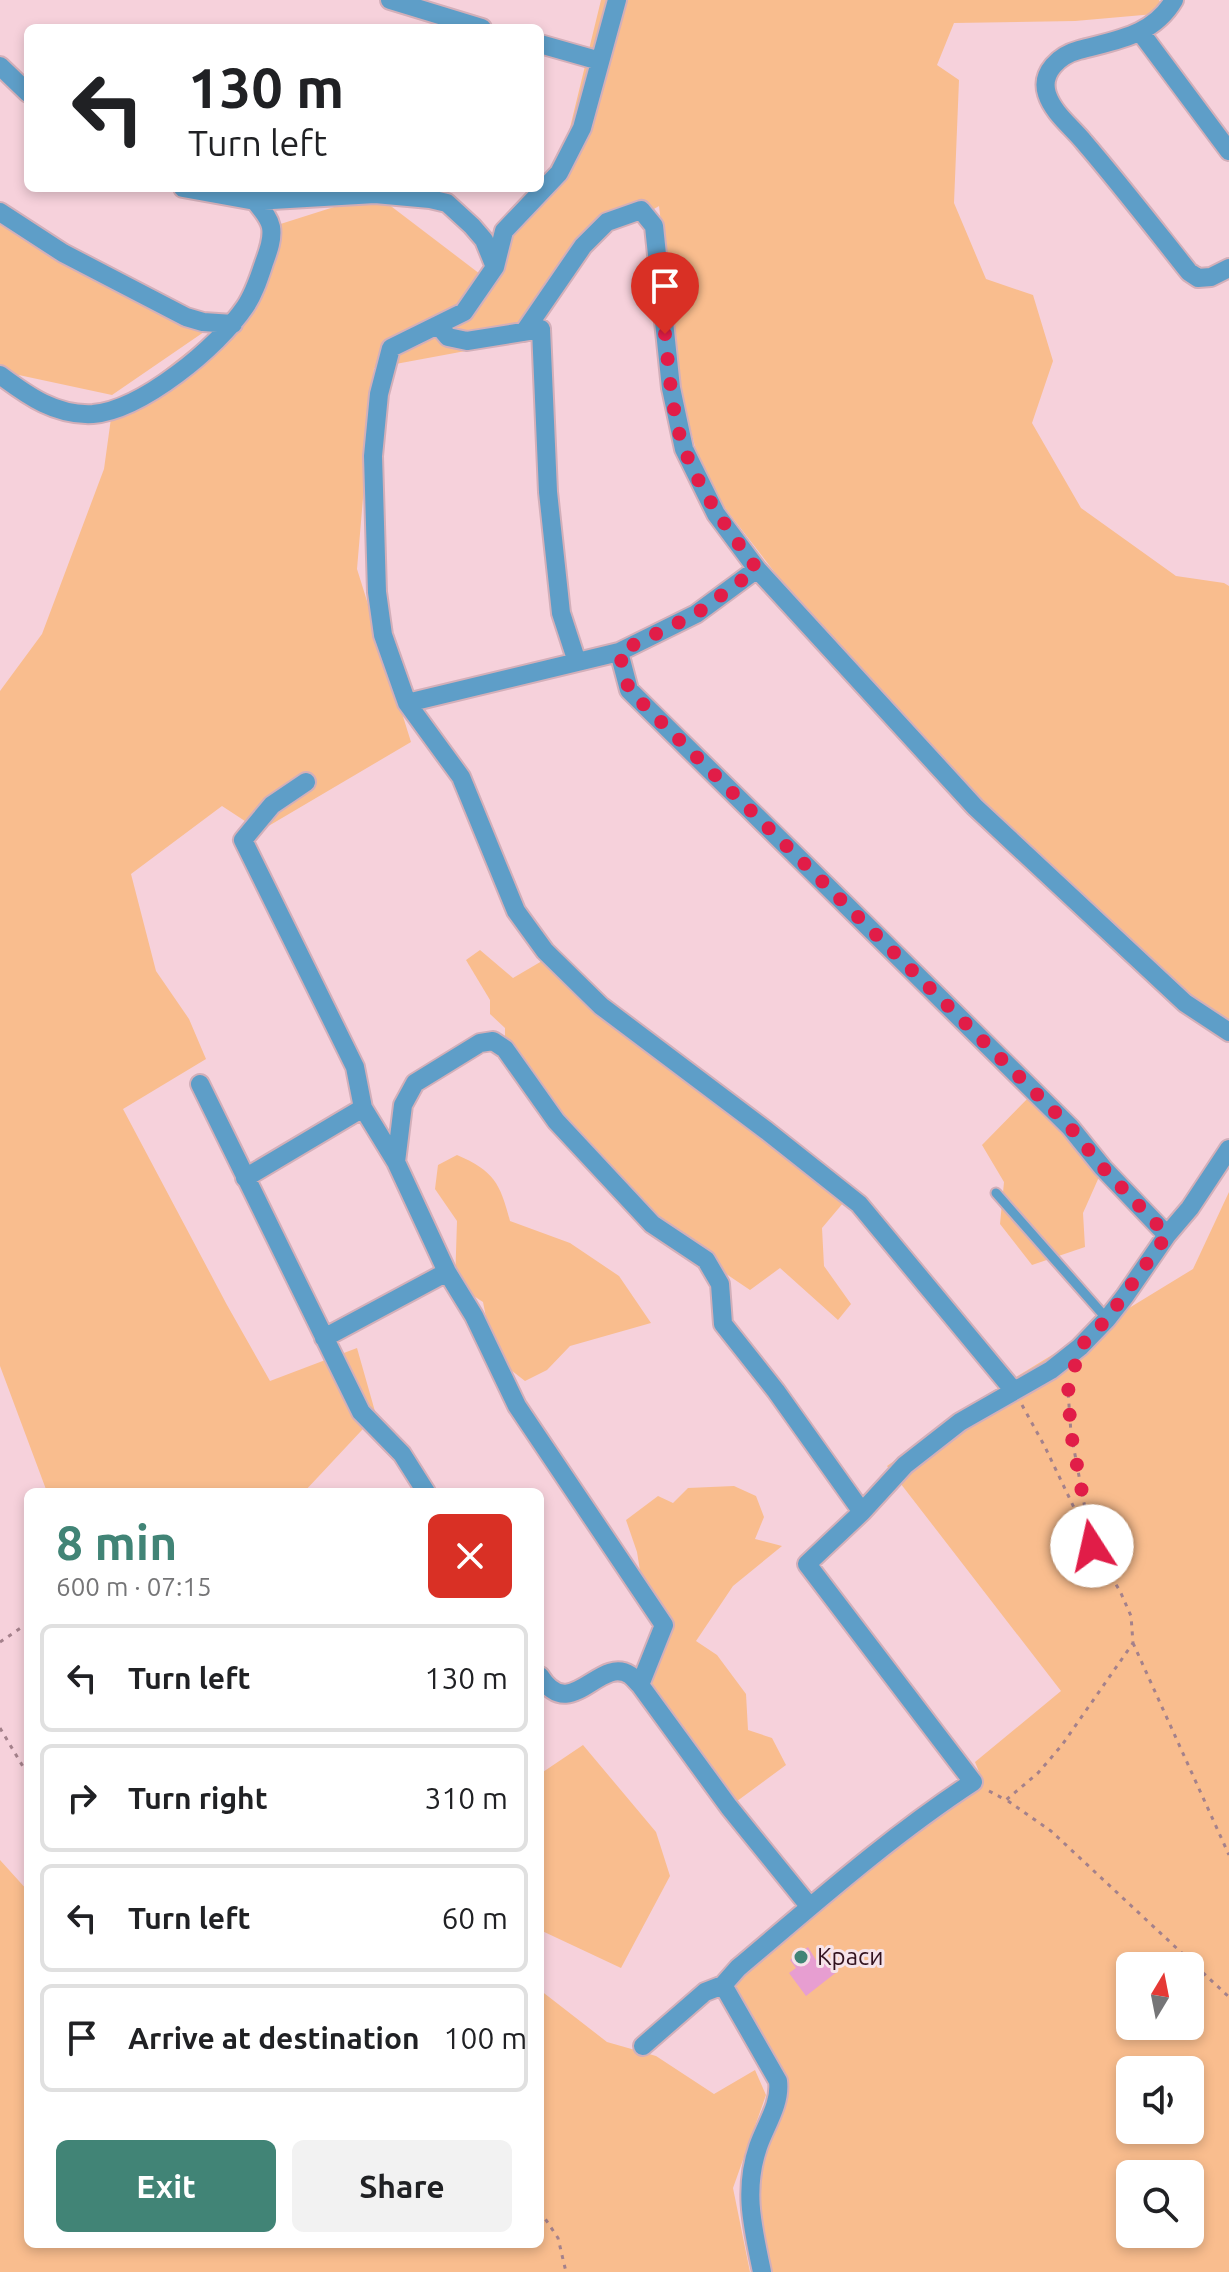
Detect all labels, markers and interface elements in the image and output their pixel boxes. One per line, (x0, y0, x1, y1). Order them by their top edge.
icon: left (56, 56, 160, 160)
text: 130 m (188, 56, 344, 119)
text: Turn left (188, 122, 327, 163)
pin (631, 252, 699, 334)
icon: arrive (643, 264, 687, 308)
position arrow (1050, 1504, 1134, 1588)
button: close (428, 1514, 512, 1598)
text: 8 min (56, 1515, 177, 1569)
text: 600 m · 07:15 (56, 1572, 212, 1601)
icon: left (60, 1656, 104, 1700)
text: Turn left (128, 1661, 250, 1695)
text: 130 m (424, 1661, 508, 1695)
icon: right (60, 1776, 104, 1820)
text: Turn right (128, 1781, 268, 1815)
text: 310 m (424, 1781, 508, 1815)
icon: left (60, 1896, 104, 1940)
text: Turn left (128, 1901, 250, 1935)
text: 60 m (441, 1901, 508, 1935)
place label: Краси (817, 1943, 883, 1970)
marker: Краси (792, 1948, 810, 1966)
north arrow (1116, 1952, 1204, 2040)
map controls (1116, 1952, 1204, 2248)
icon: arrive (60, 2016, 104, 2060)
text: Arrive at destination (128, 2021, 420, 2055)
text: 100 m (444, 2021, 527, 2055)
button: sound (1116, 2056, 1204, 2144)
button: Exit (56, 2140, 276, 2232)
button: Share (292, 2140, 512, 2232)
button: search (1116, 2160, 1204, 2248)

